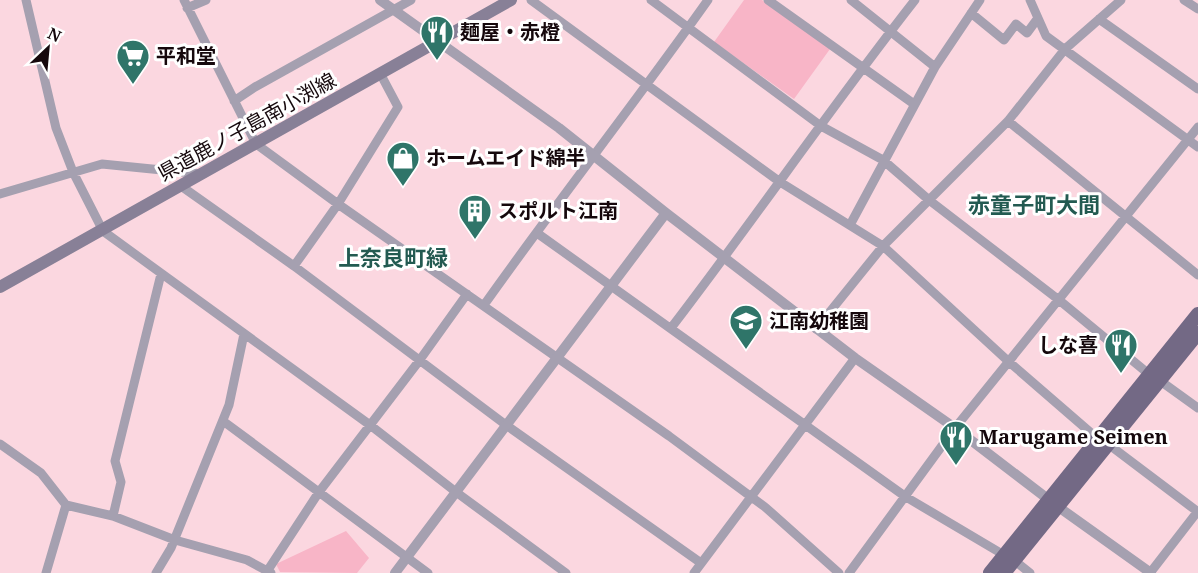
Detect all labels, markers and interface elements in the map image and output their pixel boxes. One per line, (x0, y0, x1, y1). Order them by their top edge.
restaurant icon: 麺屋・赤橙 (419, 14, 455, 61)
north arrow (18, 18, 78, 78)
place label: 麺屋・赤橙 (460, 18, 560, 45)
text: N (44, 22, 65, 47)
supermarket icon: 平和堂 (115, 38, 151, 85)
place label: 平和堂 (156, 42, 216, 69)
street label: 県道鹿ノ子島南小渕線 (153, 66, 341, 187)
shop icon: ホームエイド綿半 (385, 140, 421, 187)
place label: ホームエイド綿半 (426, 144, 585, 171)
district label: 赤童子町大間 (968, 189, 1100, 219)
building icon: スポルト江南 (457, 193, 493, 240)
place label: スポルト江南 (498, 197, 618, 224)
district label: 上奈良町緑 (338, 242, 448, 272)
school or university icon: 江南幼稚園 (728, 303, 764, 350)
place label: 江南幼稚園 (769, 307, 869, 334)
restaurant icon: しな喜 (1103, 327, 1139, 374)
place label: しな喜 (1038, 331, 1098, 358)
restaurant icon: Marugame Seimen (938, 419, 974, 466)
place label: Marugame Seimen (979, 423, 1168, 450)

